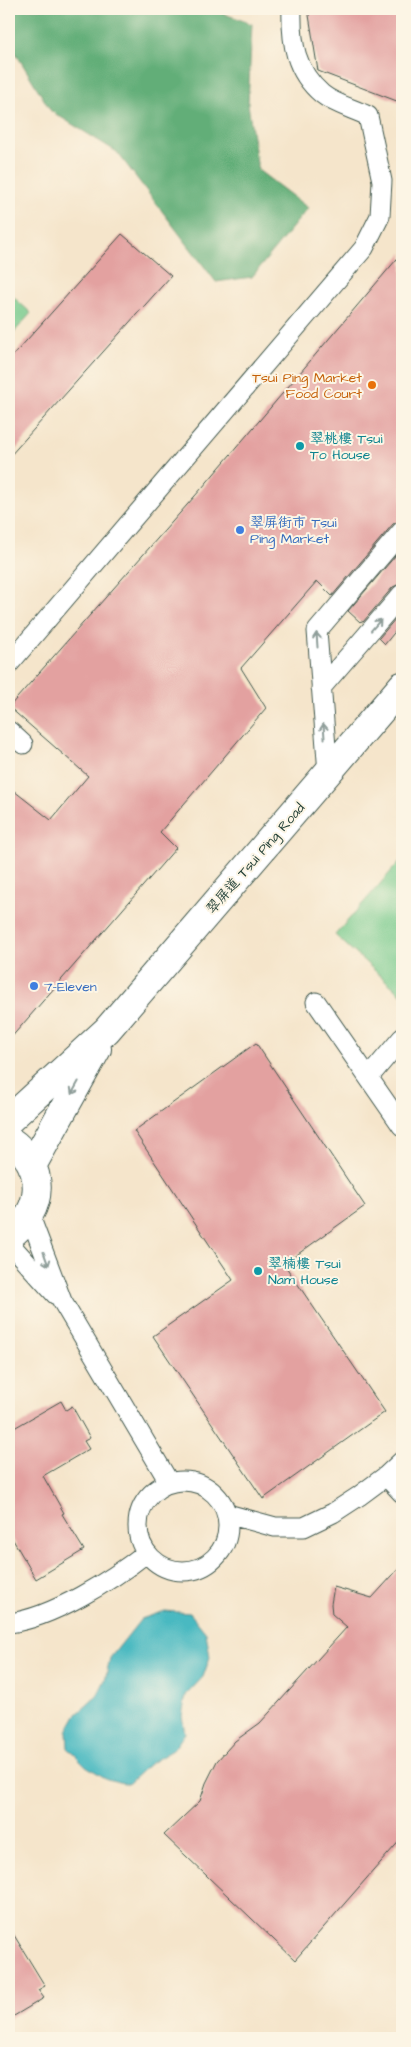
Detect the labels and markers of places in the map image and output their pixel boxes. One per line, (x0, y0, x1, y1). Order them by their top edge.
place label: Tsui Ping Market Food Court (252, 368, 362, 404)
marker: Tsui Ping Market Food Court (366, 379, 378, 391)
place label: 翠桃樓 Tsui To House (310, 429, 383, 465)
marker: 翠桃樓 Tsui To House (294, 440, 306, 452)
place label: 翠屏街市 Tsui Ping Market (250, 513, 337, 549)
marker: 翠屏街市 Tsui Ping Market (234, 524, 246, 536)
place label: 7-Eleven (44, 977, 97, 997)
marker: 7-Eleven (28, 980, 40, 992)
place label: 翠楠樓 Tsui Nam House (268, 1254, 341, 1290)
marker: 翠楠樓 Tsui Nam House (252, 1265, 264, 1277)

